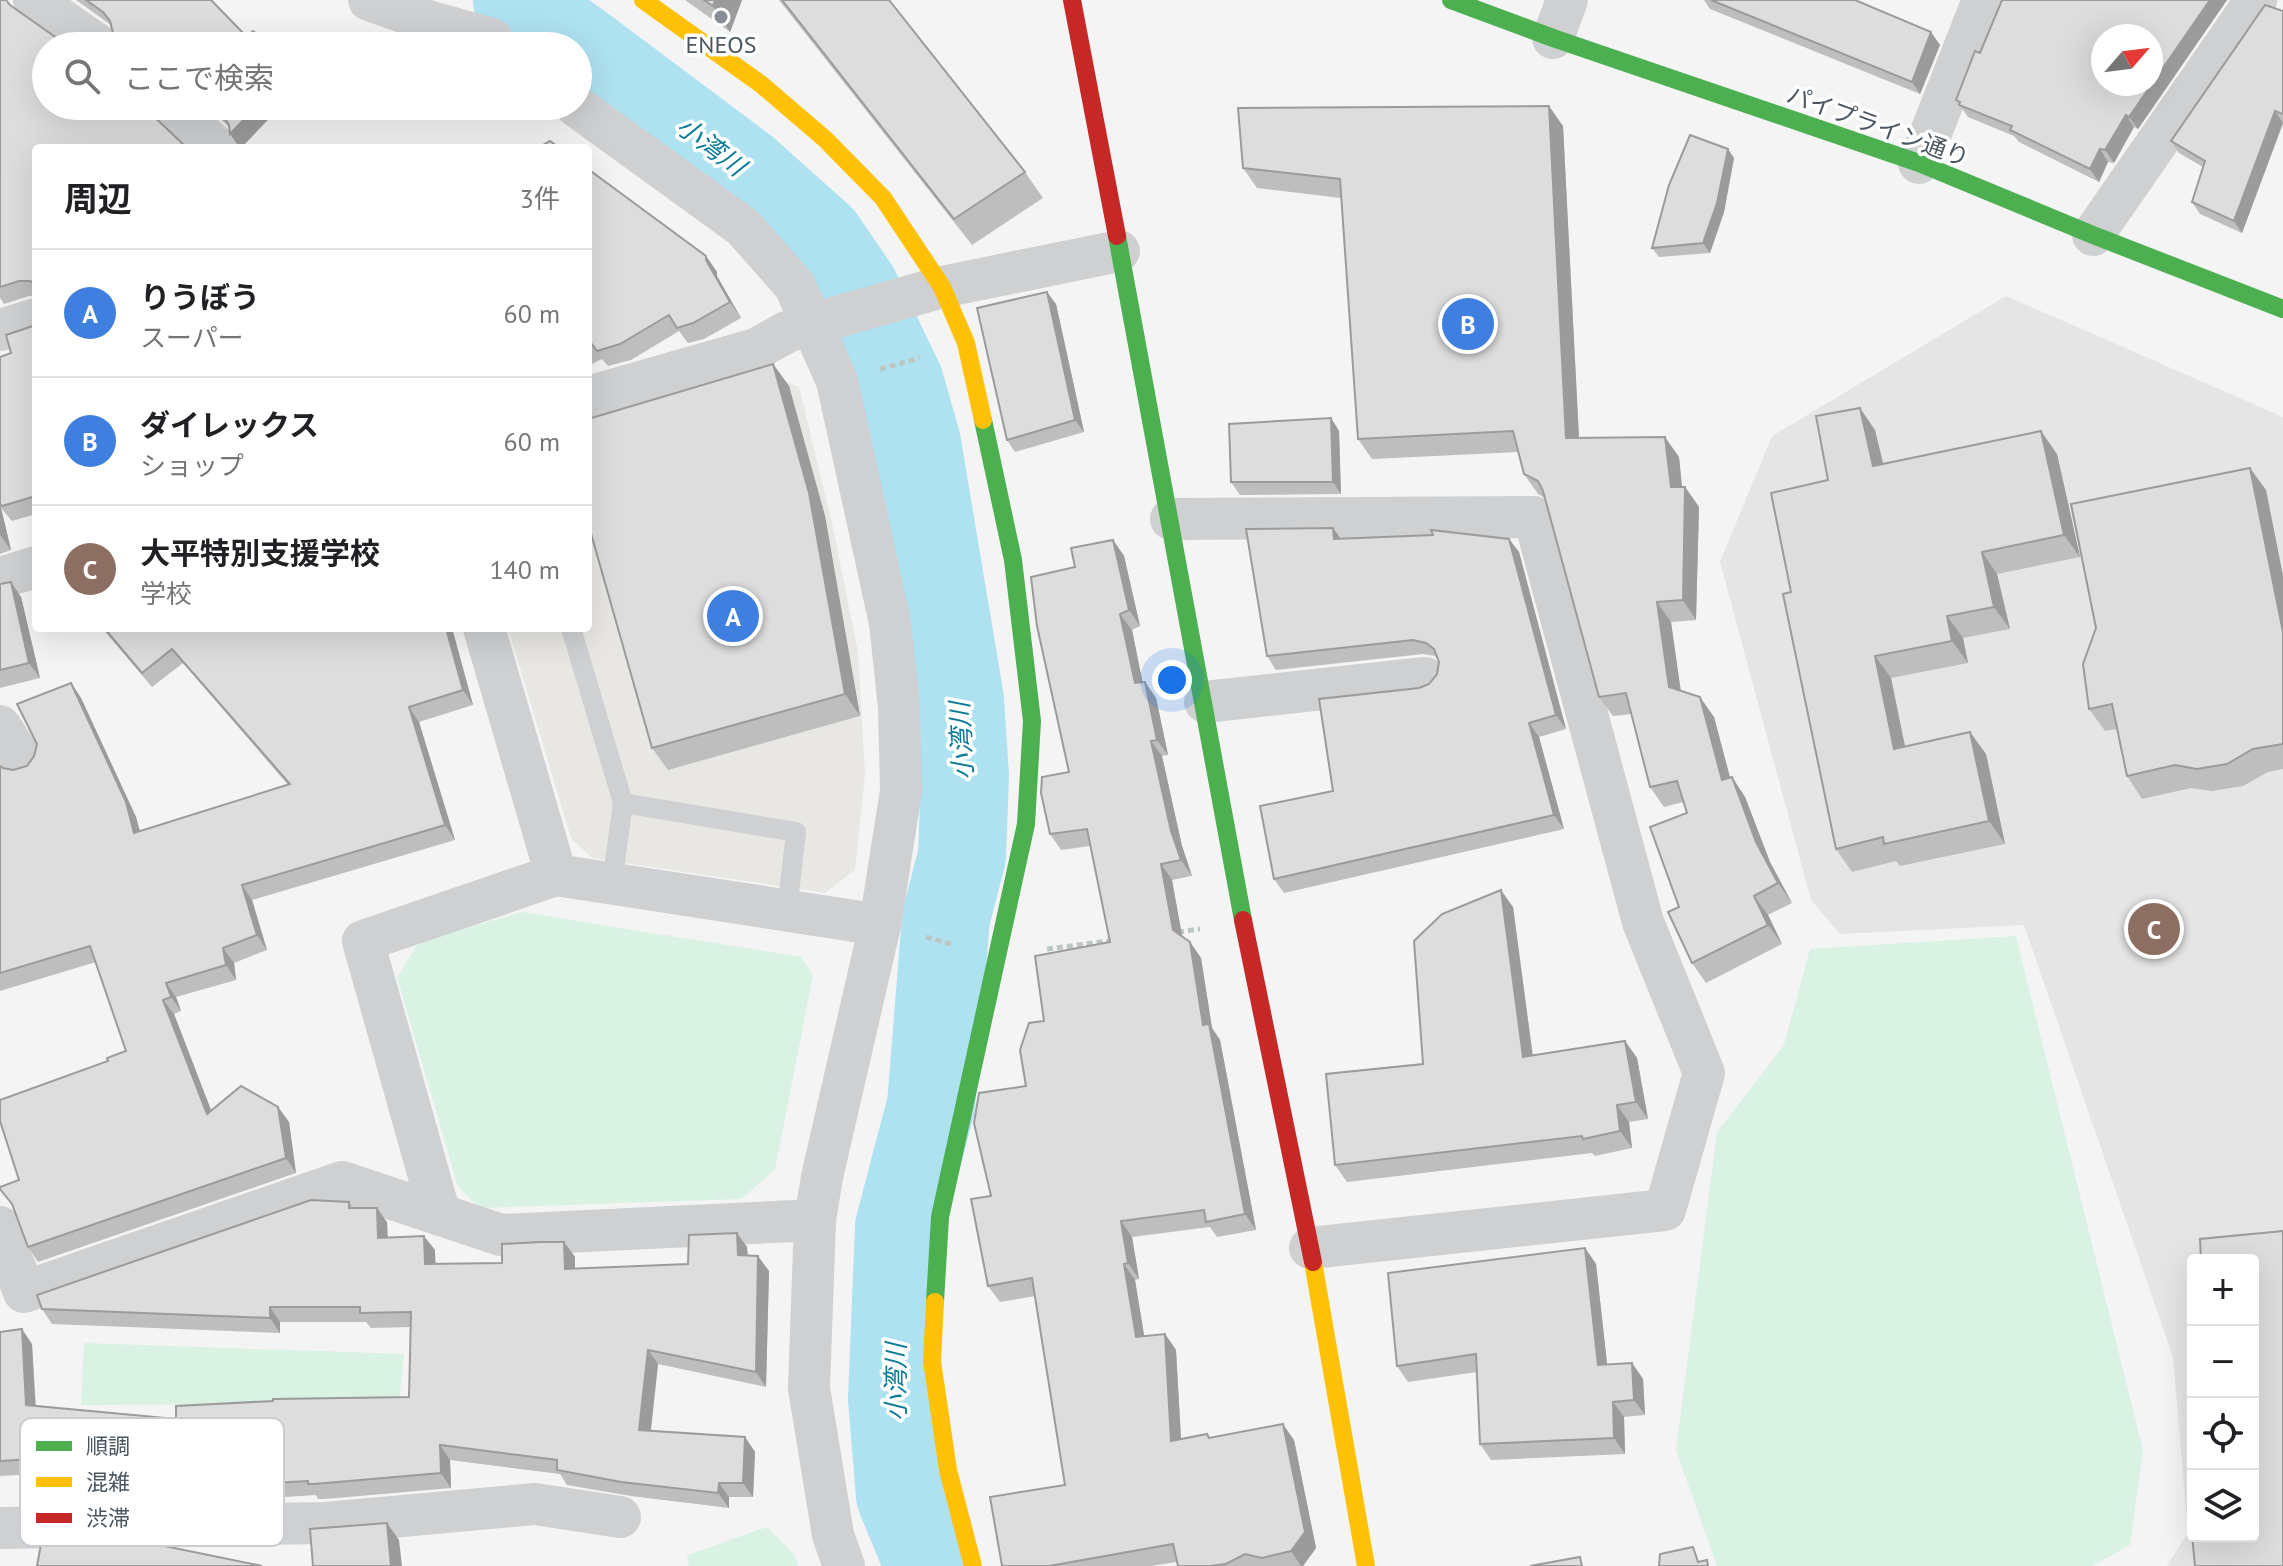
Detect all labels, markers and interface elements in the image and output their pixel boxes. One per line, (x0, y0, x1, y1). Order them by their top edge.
marker: ENEOS (712, 8, 730, 26)
north arrow (2091, 24, 2163, 96)
place label: ENEOS (685, 29, 757, 60)
search box (32, 32, 592, 120)
icon: search (60, 54, 104, 98)
text: ここで検索 (124, 58, 274, 97)
street label: パイプライン通り (1782, 79, 1974, 173)
water label: 小湾川 (670, 109, 754, 184)
text: 周辺 (64, 176, 132, 220)
text: 3件 (520, 182, 560, 215)
text: りうぼう (140, 277, 260, 316)
pin: B (1442, 294, 1494, 354)
text: A (82, 297, 98, 330)
text: 60 m (504, 297, 560, 330)
text: スーパー (140, 321, 244, 354)
text: ダイレックス (140, 405, 319, 444)
text: B (82, 425, 98, 458)
text: 60 m (504, 425, 560, 458)
text: ショップ (140, 449, 244, 482)
text: 大平特別支援学校 (140, 533, 380, 572)
text: C (83, 553, 97, 586)
text: 140 m (489, 553, 560, 586)
text: 学校 (140, 577, 192, 610)
pin: A (707, 586, 759, 646)
your location (1152, 660, 1192, 700)
water label: 小湾川 (942, 698, 980, 781)
pin: C (2128, 899, 2180, 959)
map controls (2187, 1254, 2259, 1542)
button: + (2187, 1254, 2259, 1326)
button: − (2187, 1326, 2259, 1398)
water label: 小湾川 (879, 1340, 912, 1421)
button: locate (2187, 1398, 2259, 1470)
legend (20, 1418, 284, 1546)
text: 順調 (86, 1432, 130, 1460)
text: 混雑 (86, 1468, 130, 1496)
button: layers (2187, 1470, 2259, 1542)
text: 渋滞 (86, 1504, 130, 1532)

